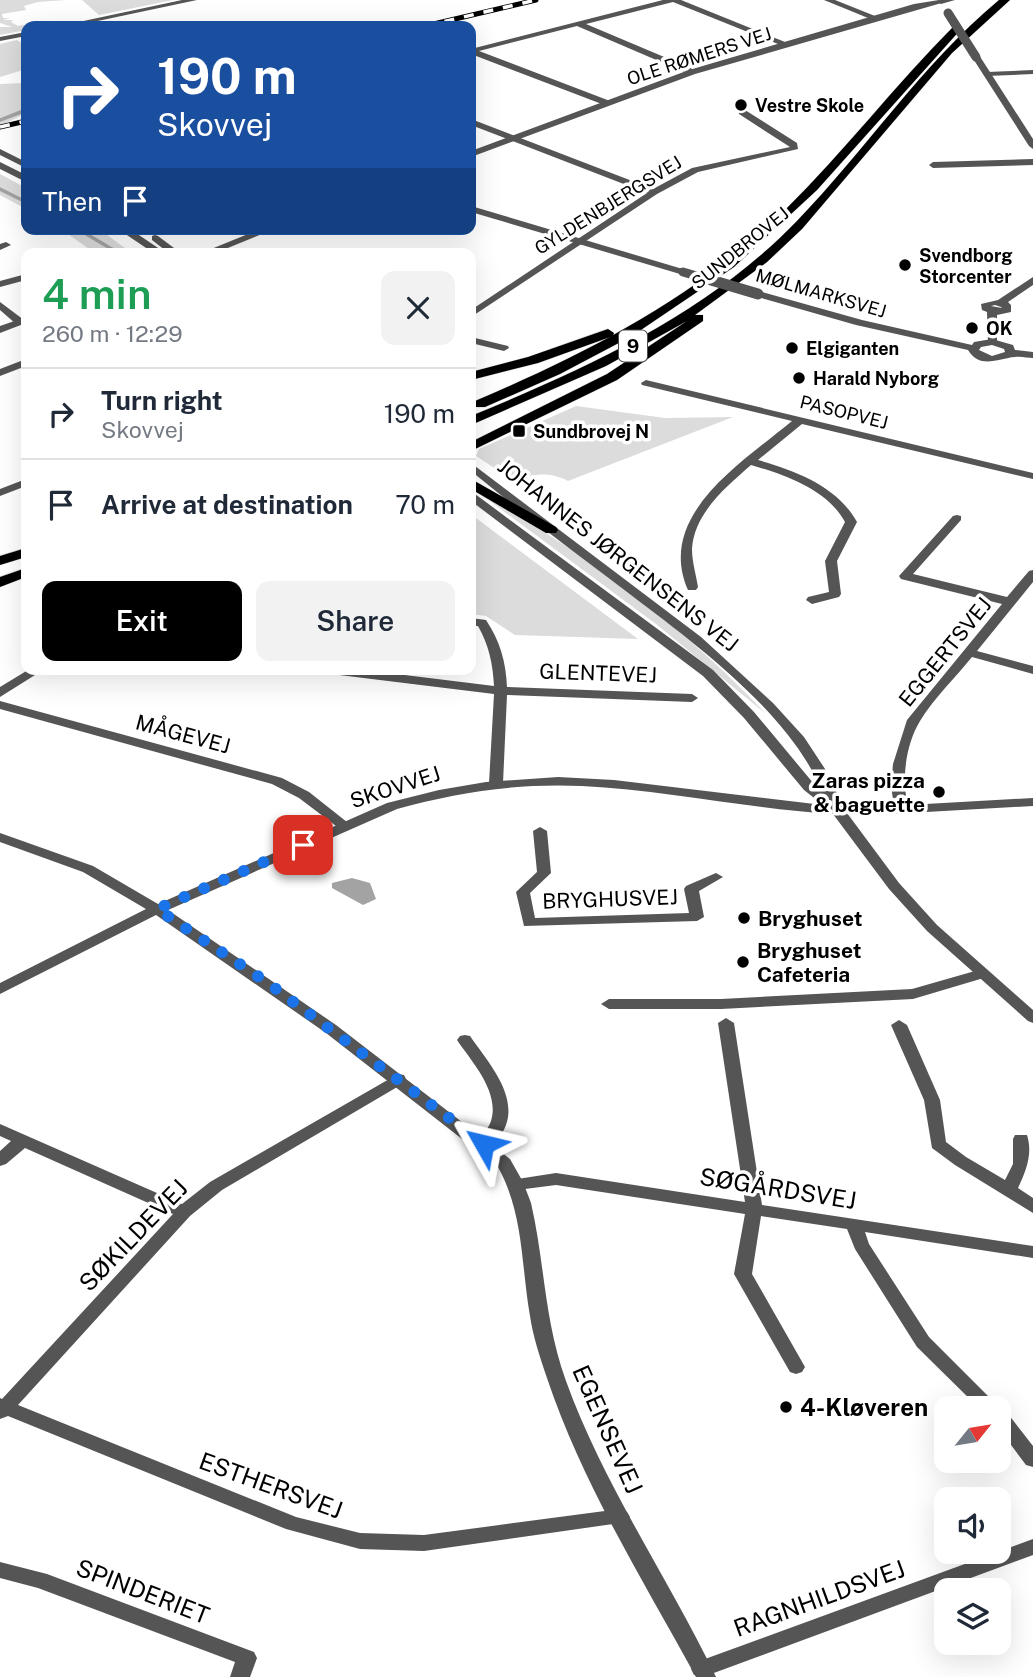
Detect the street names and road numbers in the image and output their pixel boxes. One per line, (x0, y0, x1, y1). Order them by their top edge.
street label: OLE RØMERS VEJ (624, 23, 774, 89)
street label: GYLDENBJERGSVEJ (531, 151, 685, 259)
street label: SUNDBROVEJ (687, 203, 793, 293)
street label: MØLMARKSVEJ (753, 264, 889, 322)
road number: 9 (619, 330, 647, 362)
street label: PASOPVEJ (798, 391, 890, 433)
street label: JOHANNES JØRGENSENS VEJ (493, 453, 743, 657)
street label: EGGERTSVEJ (893, 593, 997, 711)
street label: GLENTEVEJ (539, 658, 657, 688)
street label: MÅGEVEJ (133, 708, 233, 759)
street label: SKOVVEJ (347, 761, 443, 813)
street label: BRYGHUSVEJ (542, 884, 678, 914)
street label: SØGÅRDSVEJ (698, 1161, 858, 1214)
street label: SØKILDEVEJ (73, 1174, 193, 1296)
street label: EGENSEVEJ (567, 1361, 649, 1497)
street label: ESTHERSVEJ (195, 1446, 347, 1524)
street label: SPINDERIET (72, 1553, 214, 1629)
street label: RAGNHILDSVEJ (730, 1554, 908, 1642)

